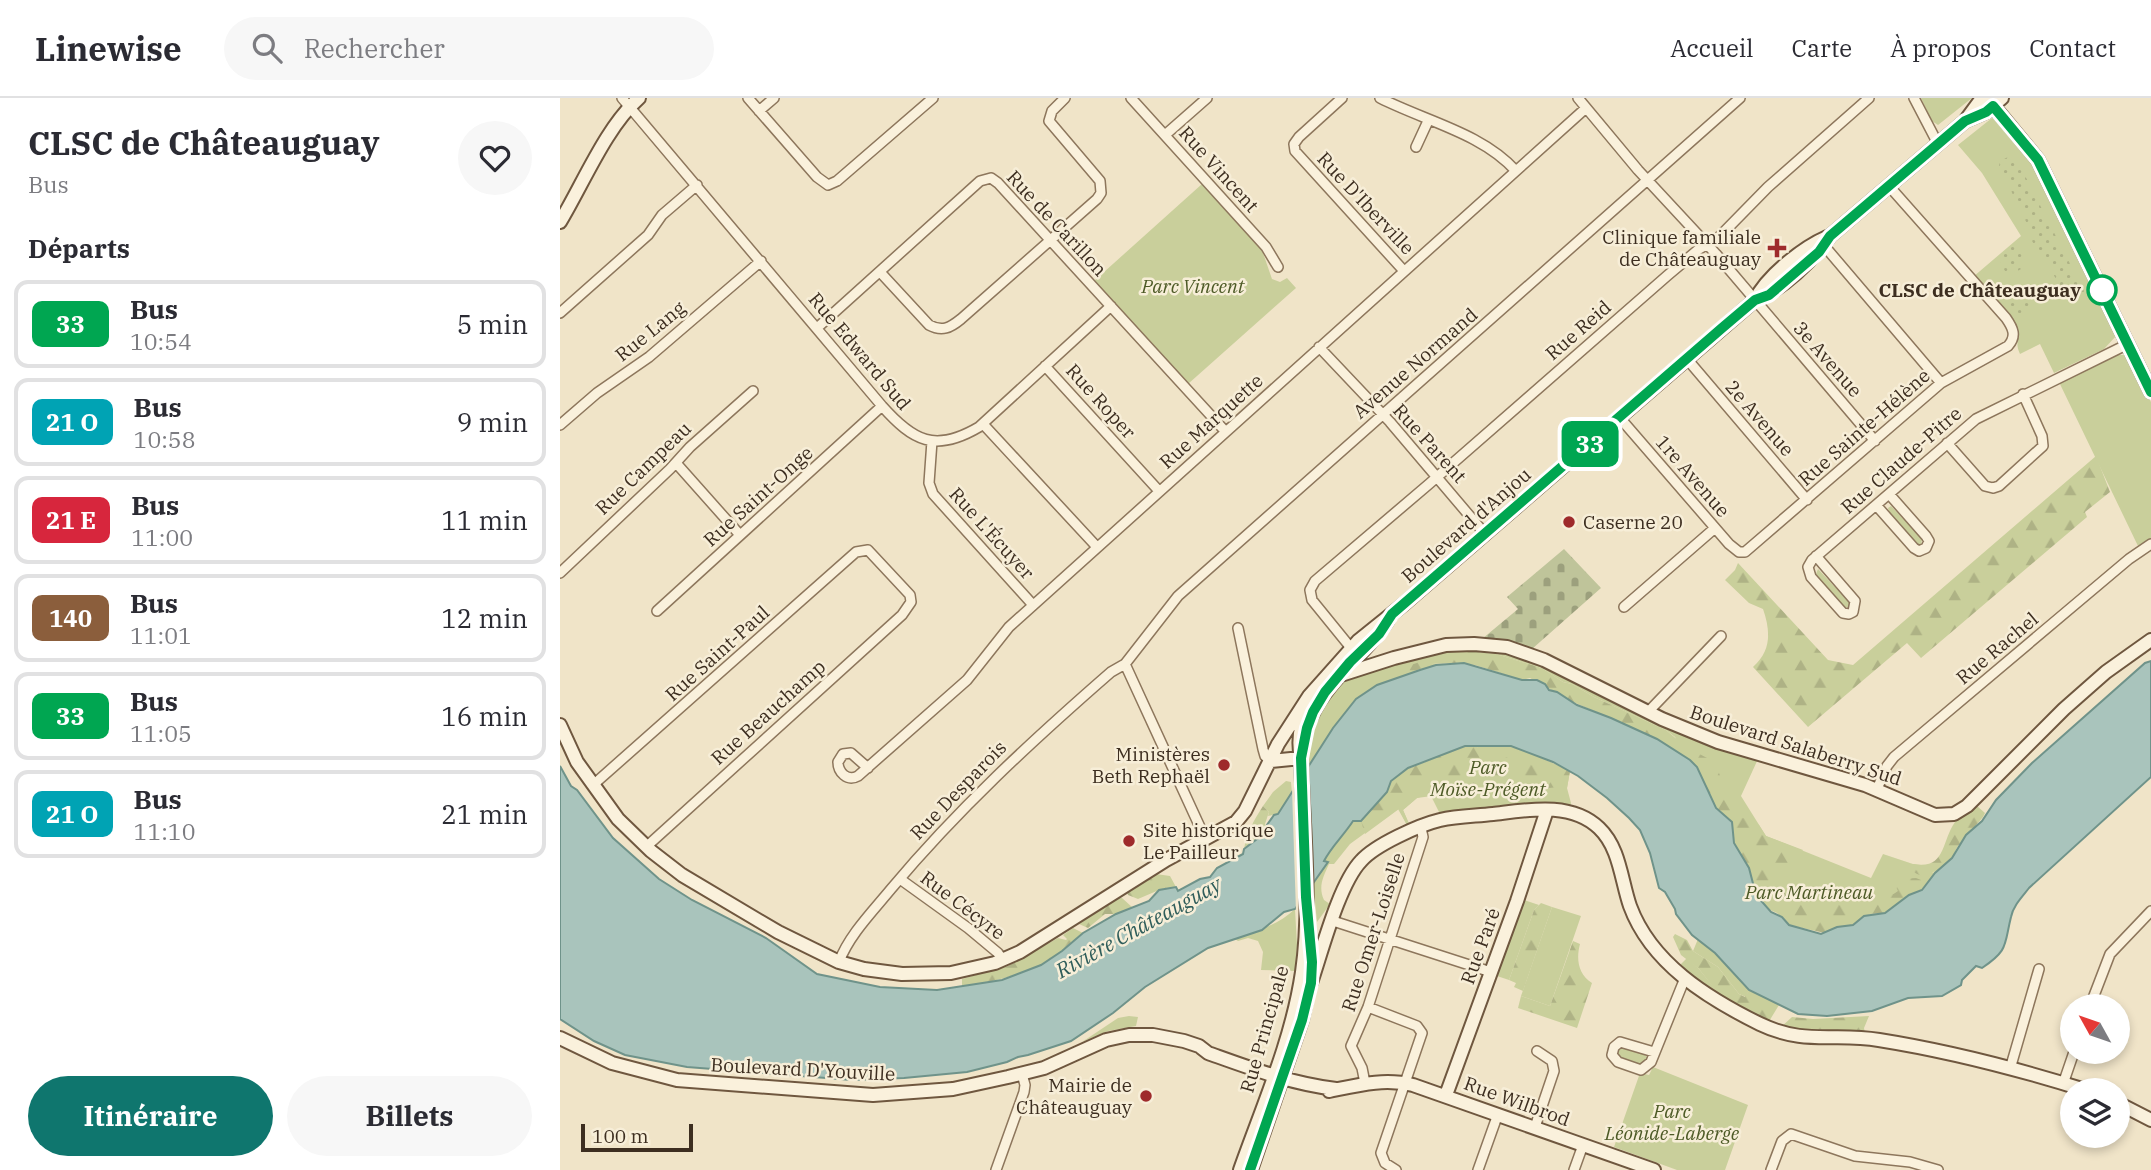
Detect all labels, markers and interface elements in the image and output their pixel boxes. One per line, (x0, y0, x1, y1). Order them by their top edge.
search box (224, 17, 714, 80)
text: Linewise (35, 27, 182, 70)
icon: search (248, 29, 286, 67)
text: Rechercher (304, 31, 445, 65)
text: Accueil (1670, 32, 1754, 64)
text: Carte (1792, 32, 1852, 64)
text: À propos (1890, 32, 1991, 64)
text: Contact (2029, 32, 2116, 64)
text: CLSC de Châteauguay (28, 121, 380, 164)
button: heart (458, 121, 532, 195)
street label: Rue Vincent (1174, 121, 1264, 217)
street label: Rue D'Iberville (1312, 147, 1420, 259)
street label: Rue de Carillon (1002, 165, 1112, 281)
text: Bus (28, 169, 69, 199)
place label: Clinique familiale de Châteauguay (1602, 225, 1762, 271)
text: Départs (28, 231, 130, 265)
marker: Clinique familiale de Châteauguay (1767, 238, 1787, 258)
park label: Parc Vincent (1140, 274, 1246, 298)
marker: CLSC de Châteauguay (2087, 275, 2117, 305)
place label: CLSC de Châteauguay (1879, 278, 2081, 302)
street label: Rue Edward Sud (804, 287, 916, 415)
text: Bus (130, 292, 178, 326)
street label: Rue Lang (610, 295, 690, 366)
street label: Rue Reid (1540, 295, 1616, 365)
street label: Avenue Normand (1348, 302, 1482, 424)
text: 5 min (457, 307, 528, 341)
text: 33 (56, 308, 85, 340)
street label: 3e Avenue (1789, 316, 1867, 402)
text: 10:54 (130, 326, 192, 356)
street label: Rue Roper (1061, 359, 1141, 444)
street label: Rue Sainte-Hélène (1793, 363, 1935, 491)
street label: Rue Marquette (1154, 368, 1268, 474)
street label: 2e Avenue (1721, 375, 1799, 461)
text: Bus (134, 390, 182, 424)
street label: Rue Parent (1388, 398, 1472, 488)
street label: Rue Claude-Pitre (1836, 401, 1966, 519)
text: 9 min (457, 405, 528, 439)
text: 21 O (46, 406, 99, 438)
street label: Rue Campeau (590, 416, 696, 520)
line badge: 33 (1558, 421, 1622, 467)
text: 10:58 (134, 424, 195, 454)
text: 33 (1576, 428, 1604, 460)
street label: 1re Avenue (1651, 430, 1735, 522)
street label: Rue Saint-Onge (698, 441, 818, 551)
street label: Boulevard d'Anjou (1396, 462, 1536, 588)
street label: Rue L'Écuyer (944, 482, 1040, 584)
text: Bus (131, 488, 179, 522)
text: 11 min (441, 503, 528, 537)
text: 21 E (46, 504, 96, 536)
place label: Caserne 20 (1583, 510, 1683, 534)
marker: Caserne 20 (1561, 514, 1577, 530)
text: 11:00 (131, 522, 193, 552)
text: Bus (130, 586, 178, 620)
street label: Rue Saint-Paul (660, 600, 774, 706)
text: 12 min (441, 601, 528, 635)
text: 140 (49, 602, 92, 634)
street label: Rue Rachel (1951, 607, 2043, 689)
text: 11:01 (130, 620, 192, 650)
street label: Rue Beauchamp (706, 654, 830, 770)
text: Bus (130, 684, 178, 718)
text: 16 min (441, 699, 528, 733)
street label: Boulevard Salaberry Sud (1687, 699, 1905, 791)
text: 33 (56, 700, 85, 732)
text: 11:05 (130, 718, 192, 748)
street label: Rue Desparois (905, 735, 1011, 845)
place label: Ministères Beth Rephaël (1092, 742, 1210, 788)
park label: Parc Moïse-Prégent (1429, 755, 1547, 801)
marker: Ministères Beth Rephaël (1216, 757, 1232, 773)
text: Bus (134, 782, 182, 816)
text: 21 min (441, 797, 528, 831)
text: 21 O (46, 798, 99, 830)
text: 11:10 (134, 816, 195, 846)
place label: Site historique Le Pailleur (1143, 818, 1274, 864)
marker: Site historique Le Pailleur (1121, 833, 1137, 849)
street label: Rue Omer-Loiselle (1336, 850, 1410, 1014)
street label: Rue Cécyre (916, 865, 1010, 945)
water label: Rivière Châteauguay (1050, 869, 1228, 985)
park label: Parc Martineau (1744, 880, 1873, 904)
street label: Rue Paré (1455, 904, 1505, 988)
street label: Rue Principale (1234, 963, 1294, 1095)
north arrow (2060, 994, 2130, 1064)
map controls (2060, 994, 2130, 1148)
street label: Boulevard D'Youville (710, 1052, 896, 1086)
street label: Rue Wilbrod (1461, 1071, 1573, 1131)
place label: Mairie de Châteauguay (1016, 1073, 1133, 1119)
button: Itinéraire (28, 1076, 273, 1156)
button: Billets (287, 1076, 532, 1156)
button: layers (2060, 1078, 2130, 1148)
marker: Mairie de Châteauguay (1138, 1088, 1154, 1104)
park label: Parc Léonide-Laberge (1604, 1099, 1740, 1145)
scale bar (581, 1121, 693, 1153)
text: 100 m (592, 1124, 649, 1148)

